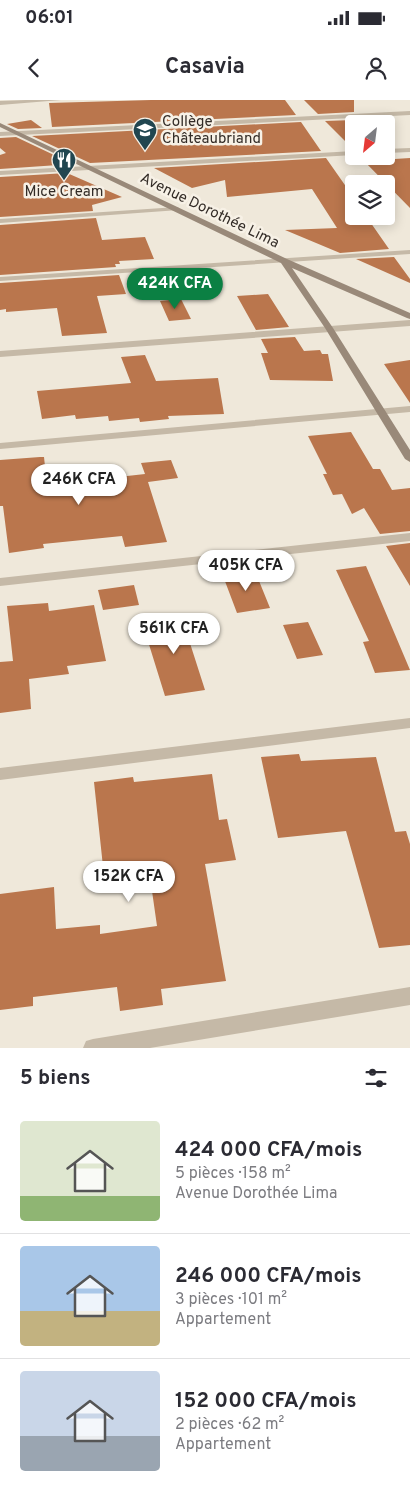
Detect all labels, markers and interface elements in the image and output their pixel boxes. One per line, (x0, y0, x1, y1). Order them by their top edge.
text: 06:01 (25, 6, 74, 30)
icon: back (20, 54, 48, 82)
text: Casavia (165, 54, 245, 81)
icon: person (362, 54, 390, 82)
place label: Collège Châteaubriand (162, 113, 261, 149)
north arrow (345, 115, 395, 165)
map controls (345, 115, 395, 225)
school or university icon: Collège Châteaubriand (132, 117, 158, 151)
restaurant icon: Mice Cream (51, 147, 77, 181)
street label: Avenue Dorothée Lima (137, 169, 282, 253)
button: layers (345, 175, 395, 225)
place label: Mice Cream (24, 183, 104, 202)
pin: 424K CFA (123, 268, 227, 310)
text: 424K CFA (138, 274, 212, 294)
pin: 246K CFA (27, 464, 131, 506)
text: 246K CFA (42, 470, 116, 490)
pin: 405K CFA (194, 550, 298, 592)
text: 405K CFA (209, 556, 283, 576)
pin: 561K CFA (122, 612, 226, 655)
text: 561K CFA (139, 619, 209, 639)
pin: 152K CFA (77, 860, 181, 903)
text: 152K CFA (94, 867, 164, 887)
icon: filters (362, 1064, 390, 1092)
text: 5 biens (20, 1065, 91, 1092)
text: 424 000 CFA/mois (175, 1137, 362, 1164)
icon: home (60, 1141, 120, 1201)
text: 5 pièces · 158 m² (175, 1164, 291, 1184)
text: Avenue Dorothée Lima (175, 1184, 337, 1204)
text: 246 000 CFA/mois (175, 1263, 362, 1290)
icon: home (60, 1266, 120, 1326)
text: 3 pièces · 101 m² (175, 1290, 287, 1310)
text: Appartement (175, 1310, 271, 1330)
text: 152 000 CFA/mois (175, 1388, 356, 1415)
icon: home (60, 1391, 120, 1451)
text: 2 pièces · 62 m² (175, 1415, 284, 1435)
text: Appartement (175, 1435, 271, 1455)

